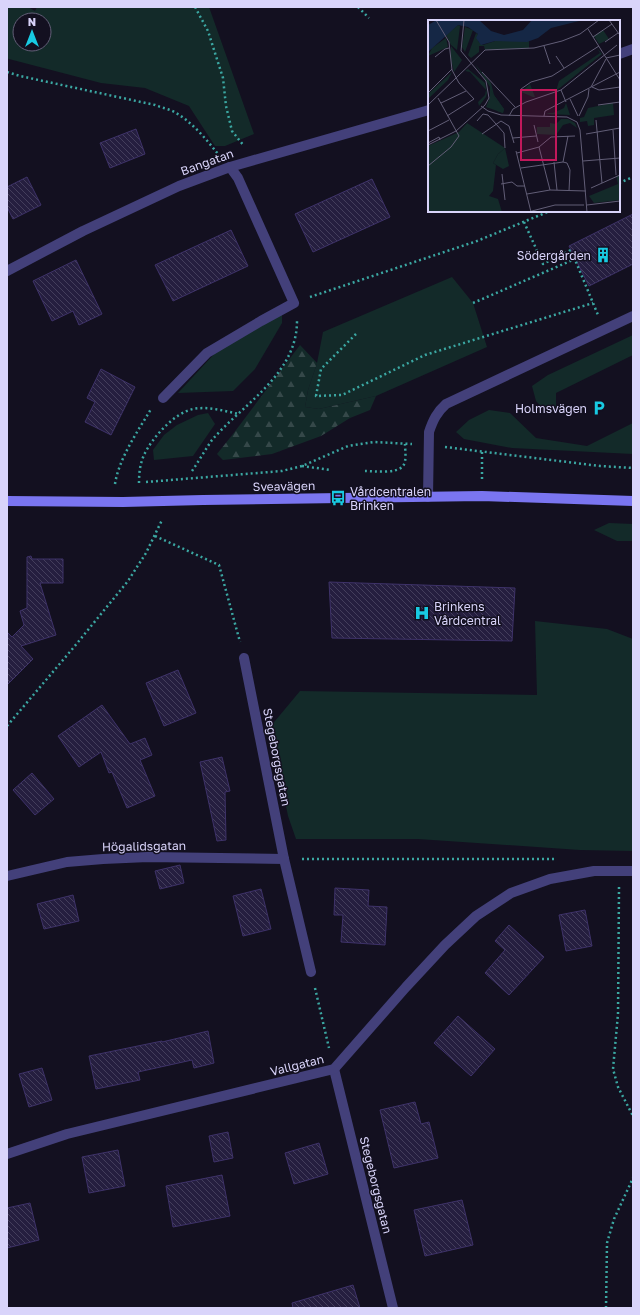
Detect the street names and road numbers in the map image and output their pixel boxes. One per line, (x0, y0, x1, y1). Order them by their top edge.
street label: Bangatan (178, 146, 236, 178)
street label: Sveavägen (253, 478, 315, 494)
street label: Stegeborgsgatan (260, 707, 294, 807)
street label: Högalidsgatan (102, 838, 186, 854)
street label: Vallgatan (269, 1051, 325, 1079)
street label: Stegeborgsgatan (357, 1135, 395, 1235)

